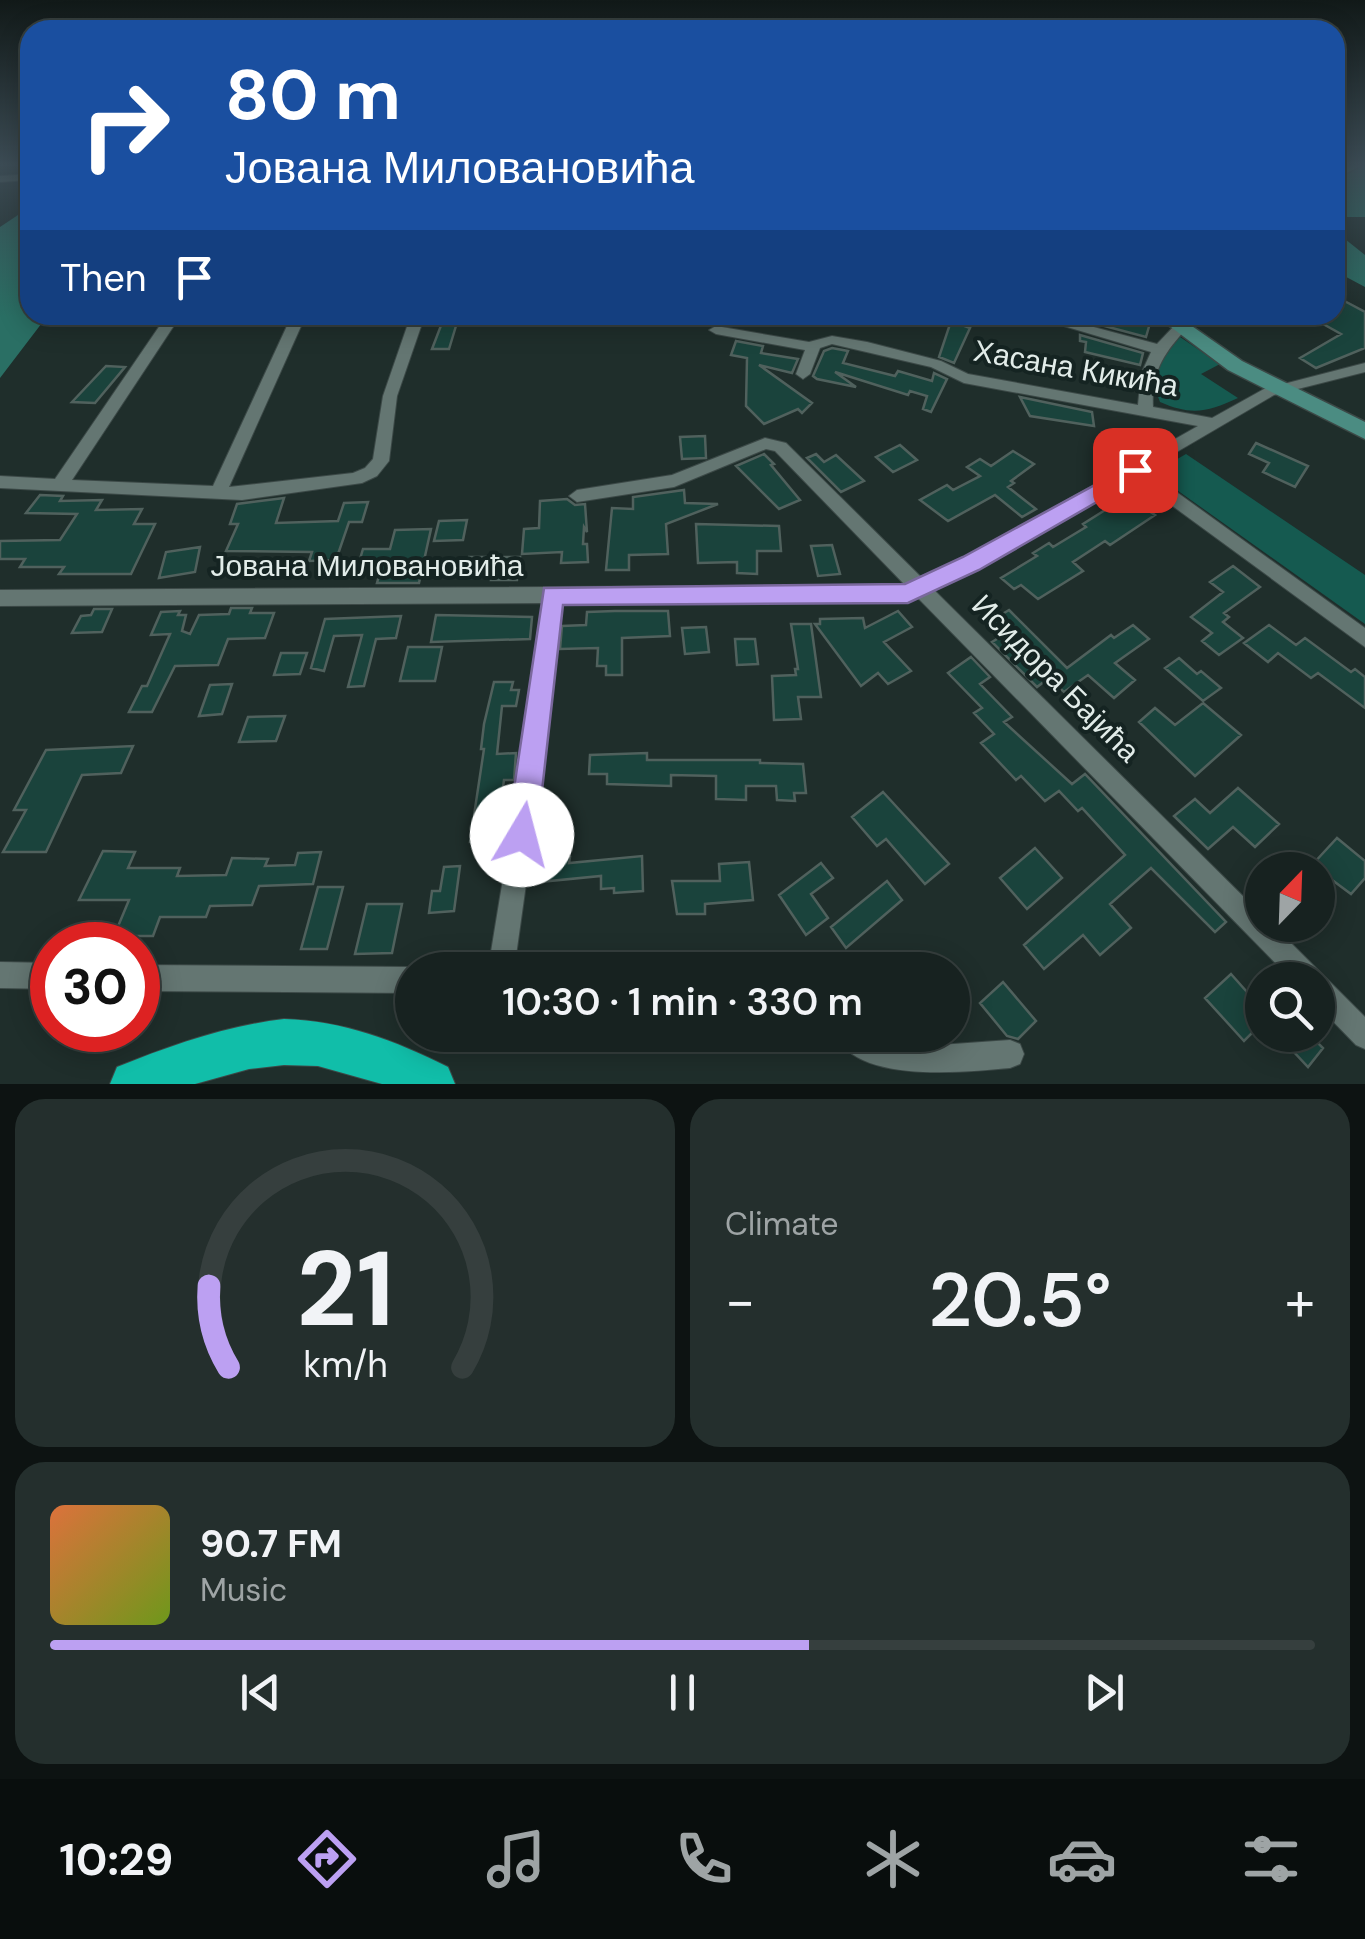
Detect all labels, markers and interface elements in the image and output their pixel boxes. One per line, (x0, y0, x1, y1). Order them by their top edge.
text: 80 m (225, 50, 401, 141)
icon: right (60, 60, 190, 190)
text: Јована Миловановића (225, 138, 695, 197)
icon: arrive (167, 250, 222, 305)
text: Then (60, 253, 147, 303)
street label: Хасана Кикића (971, 331, 1182, 405)
pin (1093, 428, 1178, 513)
icon: arrive (1108, 443, 1163, 498)
street label: Јована Миловановића (210, 546, 524, 585)
street label: Исидора Бајића (964, 586, 1149, 771)
position arrow (470, 783, 574, 887)
north arrow (1245, 852, 1335, 942)
map controls (1245, 852, 1335, 1052)
speed limit sign: 30 (30, 922, 160, 1052)
button: search (1245, 962, 1335, 1052)
text: 10:30 · 1 min · 330 m (502, 977, 863, 1027)
text: Climate (725, 1203, 839, 1245)
text: 21 (296, 1222, 394, 1357)
text: 20.5° (928, 1252, 1112, 1349)
text: − (725, 1265, 755, 1337)
text: + (1285, 1265, 1315, 1337)
text: km/h (303, 1342, 387, 1388)
text: 90.7 FM (200, 1519, 342, 1569)
text: Music (200, 1569, 287, 1611)
icon: previous (233, 1665, 288, 1720)
icon: pause (655, 1665, 710, 1720)
icon: next (1077, 1665, 1132, 1720)
icon: directions (292, 1824, 362, 1894)
icon: music (481, 1824, 551, 1894)
icon: phone (669, 1824, 739, 1894)
icon: climate (858, 1824, 928, 1894)
icon: car (1047, 1824, 1117, 1894)
icon: filters (1236, 1824, 1306, 1894)
text: 10:29 (59, 1830, 173, 1889)

